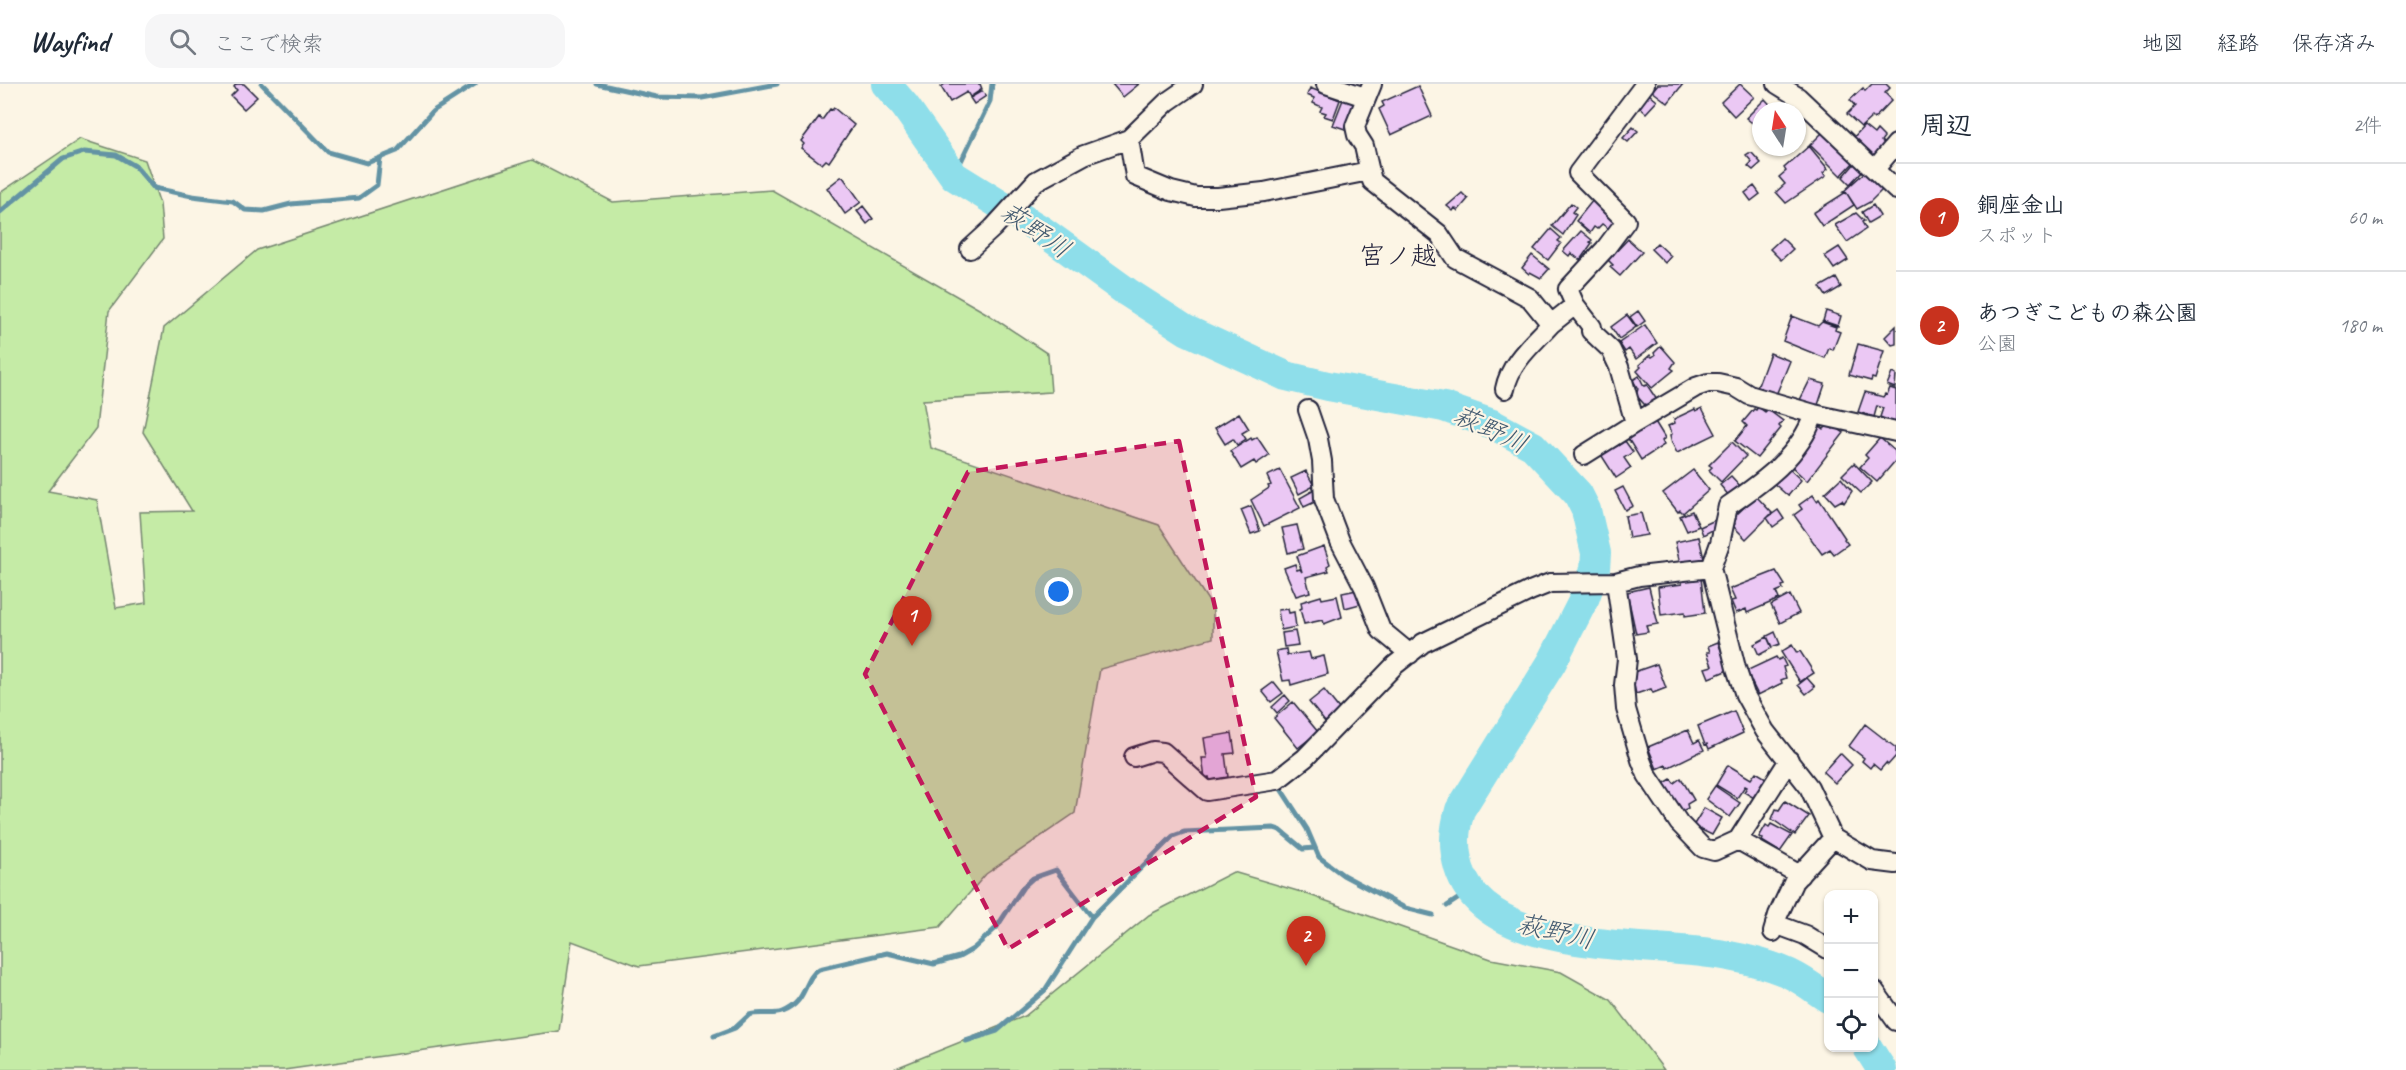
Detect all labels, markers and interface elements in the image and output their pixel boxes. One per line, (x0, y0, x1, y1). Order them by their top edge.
search box (145, 14, 565, 68)
text: Wayfind (30, 24, 109, 59)
icon: search (166, 25, 199, 58)
text: ここで検索 (214, 30, 324, 58)
text: 地図 (2142, 30, 2184, 56)
text: 経路 (2217, 30, 2259, 56)
text: 保存済み (2292, 30, 2376, 56)
north arrow (1752, 102, 1806, 156)
text: 周辺 (1920, 109, 1972, 142)
text: 2件 (2353, 113, 2382, 138)
text: 銅座金山 (1977, 191, 2065, 219)
water label: 萩野川 (994, 195, 1077, 266)
text: 1 (1935, 205, 1944, 230)
text: 60 m (2348, 205, 2382, 230)
text: スポット (1977, 223, 2057, 248)
district label: 宮ノ越 (1359, 239, 1437, 272)
text: あつぎこどもの森公園 (1977, 299, 2197, 327)
text: 2 (1935, 313, 1944, 338)
text: 180 m (2339, 313, 2382, 338)
text: 公園 (1977, 331, 2017, 356)
water label: 萩野川 (1448, 398, 1533, 461)
your location (1044, 577, 1073, 606)
pin: 1 (892, 596, 932, 646)
map controls (1824, 890, 1878, 1052)
button: + (1824, 890, 1878, 944)
water label: 萩野川 (1514, 907, 1598, 956)
pin: 2 (1286, 916, 1326, 966)
button: − (1824, 944, 1878, 998)
button: locate (1824, 998, 1878, 1052)

